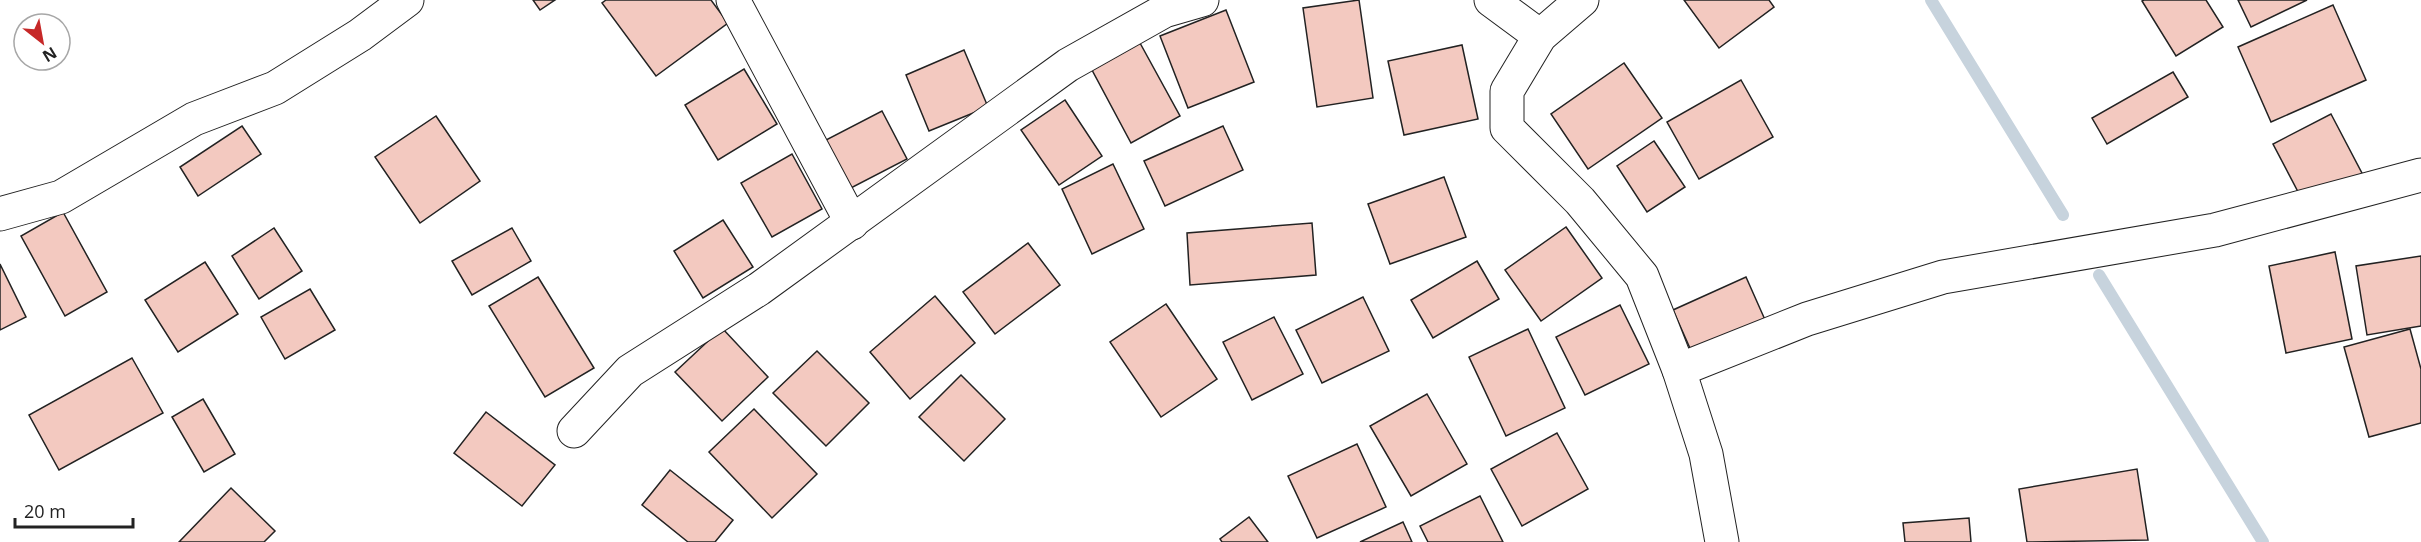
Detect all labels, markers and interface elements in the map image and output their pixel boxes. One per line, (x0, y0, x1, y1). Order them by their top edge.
north arrow (12, 12, 72, 72)
text: N (38, 42, 61, 68)
scale bar (15, 491, 134, 529)
text: 20 m (24, 499, 66, 523)

